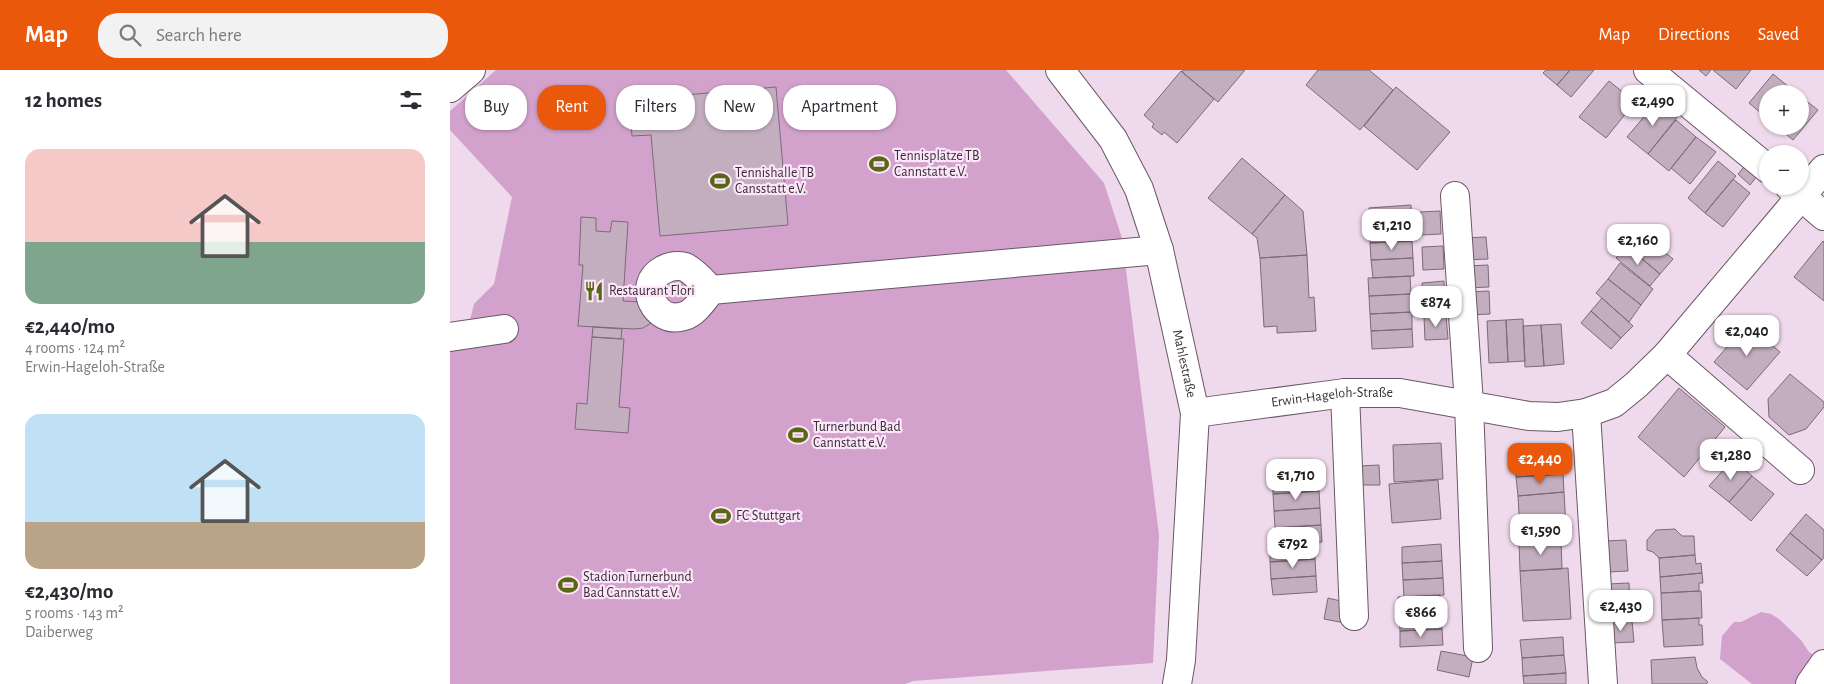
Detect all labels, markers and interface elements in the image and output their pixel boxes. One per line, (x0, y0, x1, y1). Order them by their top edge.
search box (98, 13, 448, 58)
icon: search (116, 21, 144, 49)
text: Map (25, 23, 68, 47)
text: Search here (156, 26, 242, 45)
text: Map (1599, 26, 1630, 44)
text: Directions (1658, 26, 1730, 44)
text: Saved (1758, 26, 1799, 44)
chip: Buy (465, 85, 527, 130)
chip: Rent (537, 85, 606, 130)
chip: Filters (616, 85, 695, 130)
chip: New (705, 85, 773, 130)
chip: Apartment (783, 85, 896, 130)
pin: €2,490 (1612, 85, 1694, 127)
map controls (1759, 85, 1809, 195)
button: + (1759, 85, 1809, 135)
icon: filters (397, 86, 425, 114)
text: 12 homes (25, 90, 102, 111)
text: €2,490 (1632, 93, 1674, 109)
button: − (1759, 145, 1809, 195)
place label: Tennisplätze TB Cannstatt e.V. (894, 149, 980, 179)
sports icon: Tennisplätze TB Cannstatt e.V. (868, 153, 890, 175)
place label: Tennishalle TB Cansstatt e.V. (735, 166, 814, 196)
sports icon: Tennishalle TB Cansstatt e.V. (709, 170, 731, 192)
icon: home (180, 181, 270, 271)
pin: €1,210 (1351, 208, 1433, 251)
text: €1,210 (1373, 217, 1411, 233)
pin: €2,160 (1597, 224, 1679, 266)
text: €2,160 (1618, 232, 1658, 248)
restaurant icon: Restaurant Flori (583, 280, 605, 302)
place label: Restaurant Flori (609, 284, 695, 298)
pin: €874 (1406, 286, 1466, 328)
text: €874 (1421, 294, 1451, 310)
pin: €2,040 (1706, 314, 1788, 357)
text: €2,440/mo (25, 316, 115, 337)
text: €2,040 (1725, 323, 1769, 339)
street label: Mahlestraße (1170, 328, 1198, 399)
text: 4 rooms · 124 m² (25, 340, 125, 356)
text: Erwin-Hageloh-Straße (25, 359, 165, 375)
street label: Erwin-Hageloh-Straße (1270, 386, 1393, 410)
place label: Turnerbund Bad Cannstatt e.V. (813, 420, 901, 450)
sports icon: Turnerbund Bad Cannstatt e.V. (787, 424, 809, 446)
pin: €1,280 (1690, 438, 1772, 481)
pin: €2,440 (1499, 442, 1581, 485)
icon: home (180, 446, 270, 536)
text: €1,280 (1711, 447, 1751, 463)
text: €2,440 (1518, 451, 1562, 467)
pin: €1,710 (1255, 458, 1337, 501)
text: €1,710 (1277, 467, 1315, 483)
sports icon: FC Stuttgart (710, 505, 732, 527)
place label: FC Stuttgart (736, 509, 801, 523)
pin: €1,590 (1500, 514, 1582, 556)
text: €1,590 (1521, 522, 1561, 538)
pin: €792 (1263, 526, 1323, 569)
text: €792 (1278, 535, 1308, 551)
place label: Stadion Turnerbund Bad Cannstatt e.V. (583, 570, 692, 600)
sports icon: Stadion Turnerbund Bad Cannstatt e.V. (557, 574, 579, 596)
text: €2,430/mo (25, 581, 113, 602)
pin: €2,430 (1580, 590, 1662, 632)
pin: €866 (1391, 596, 1451, 638)
text: €2,430 (1600, 598, 1642, 614)
text: €866 (1406, 604, 1436, 620)
text: 5 rooms · 143 m² (25, 605, 124, 621)
text: Daiberweg (25, 624, 93, 640)

